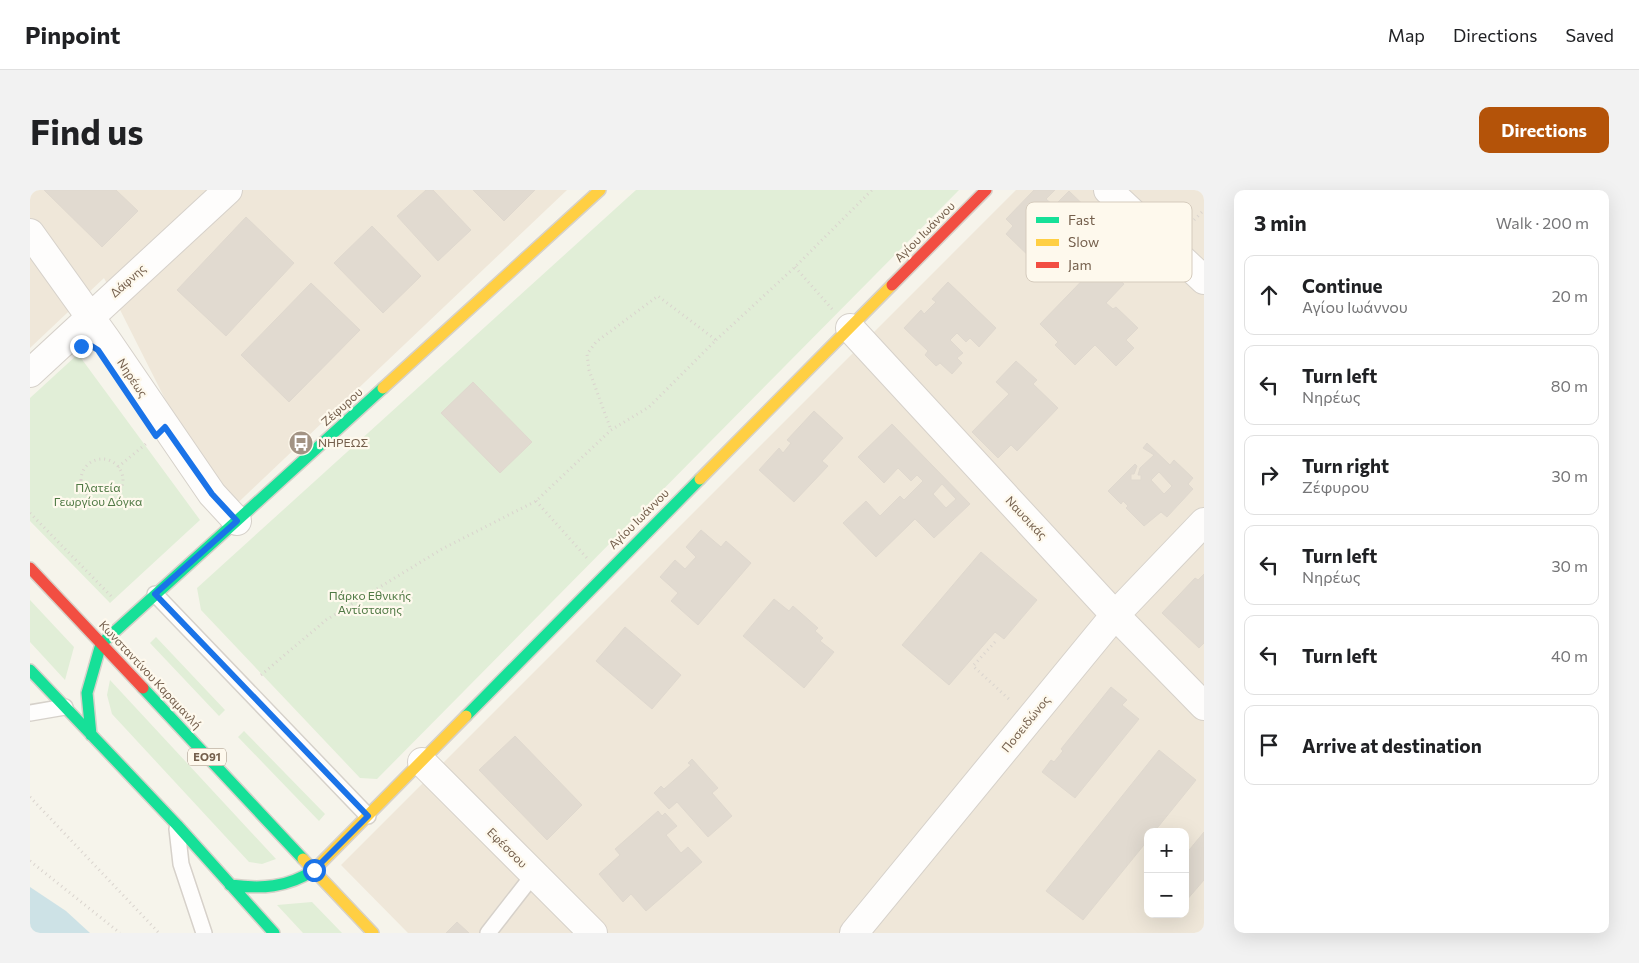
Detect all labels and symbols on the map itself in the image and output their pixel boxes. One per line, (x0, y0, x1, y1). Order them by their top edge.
street label: Αγίου Ιωάννου (891, 198, 957, 264)
legend (1026, 202, 1192, 282)
text: Fast (1068, 211, 1095, 228)
text: Slow (1068, 233, 1099, 250)
text: Jam (1068, 256, 1092, 273)
street label: Δάφνης (107, 261, 148, 300)
route end (70, 335, 93, 358)
street label: Νηρέως (115, 355, 151, 400)
street label: Ζέφυρου (318, 384, 365, 428)
bus stop icon: ΝΗΡΕΩΣ (288, 430, 314, 456)
place label: ΝΗΡΕΩΣ (318, 435, 368, 449)
park label: Πλατεία Γεωργίου Δόγκα (54, 480, 142, 508)
street label: Αγίου Ιωάννου (605, 485, 671, 551)
street label: Ναυσικάς (1003, 493, 1050, 542)
park label: Πάρκο Εθνικής Αντίστασης (329, 588, 411, 616)
street label: Κωνσταντίνου Καραμανλή (97, 617, 205, 731)
street label: Ποσειδώνος (998, 692, 1052, 754)
road number: ΕΟ91 (188, 748, 226, 766)
street label: Εφέσσου (485, 824, 531, 870)
route start (303, 859, 326, 882)

